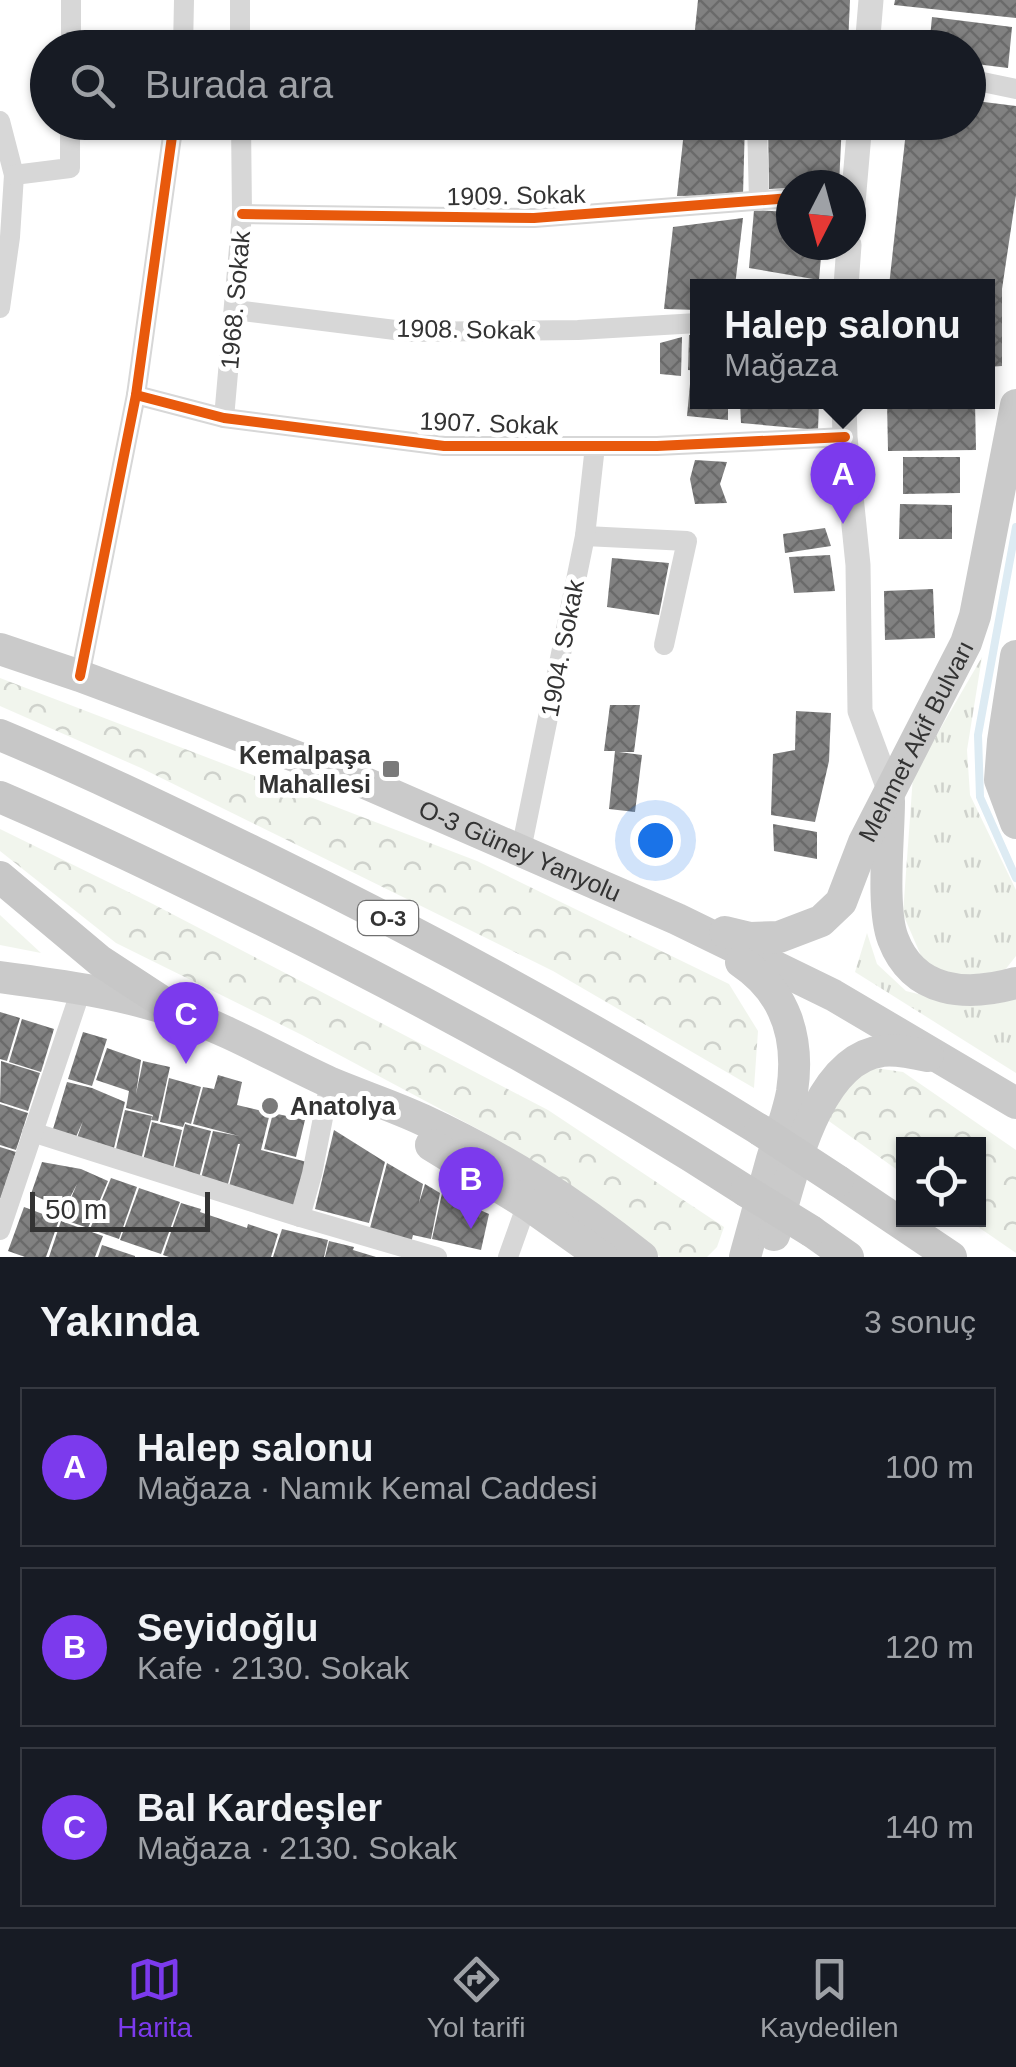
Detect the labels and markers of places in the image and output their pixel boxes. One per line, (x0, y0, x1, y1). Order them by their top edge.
pin: A (810, 442, 876, 524)
place label: Kemalpaşa Mahallesi (239, 741, 372, 798)
marker: Kemalpaşa Mahallesi (380, 758, 402, 780)
pin: C (154, 982, 218, 1064)
place label: Anatolya (290, 1092, 397, 1120)
marker: Anatolya (259, 1095, 281, 1117)
pin: B (438, 1146, 504, 1229)

